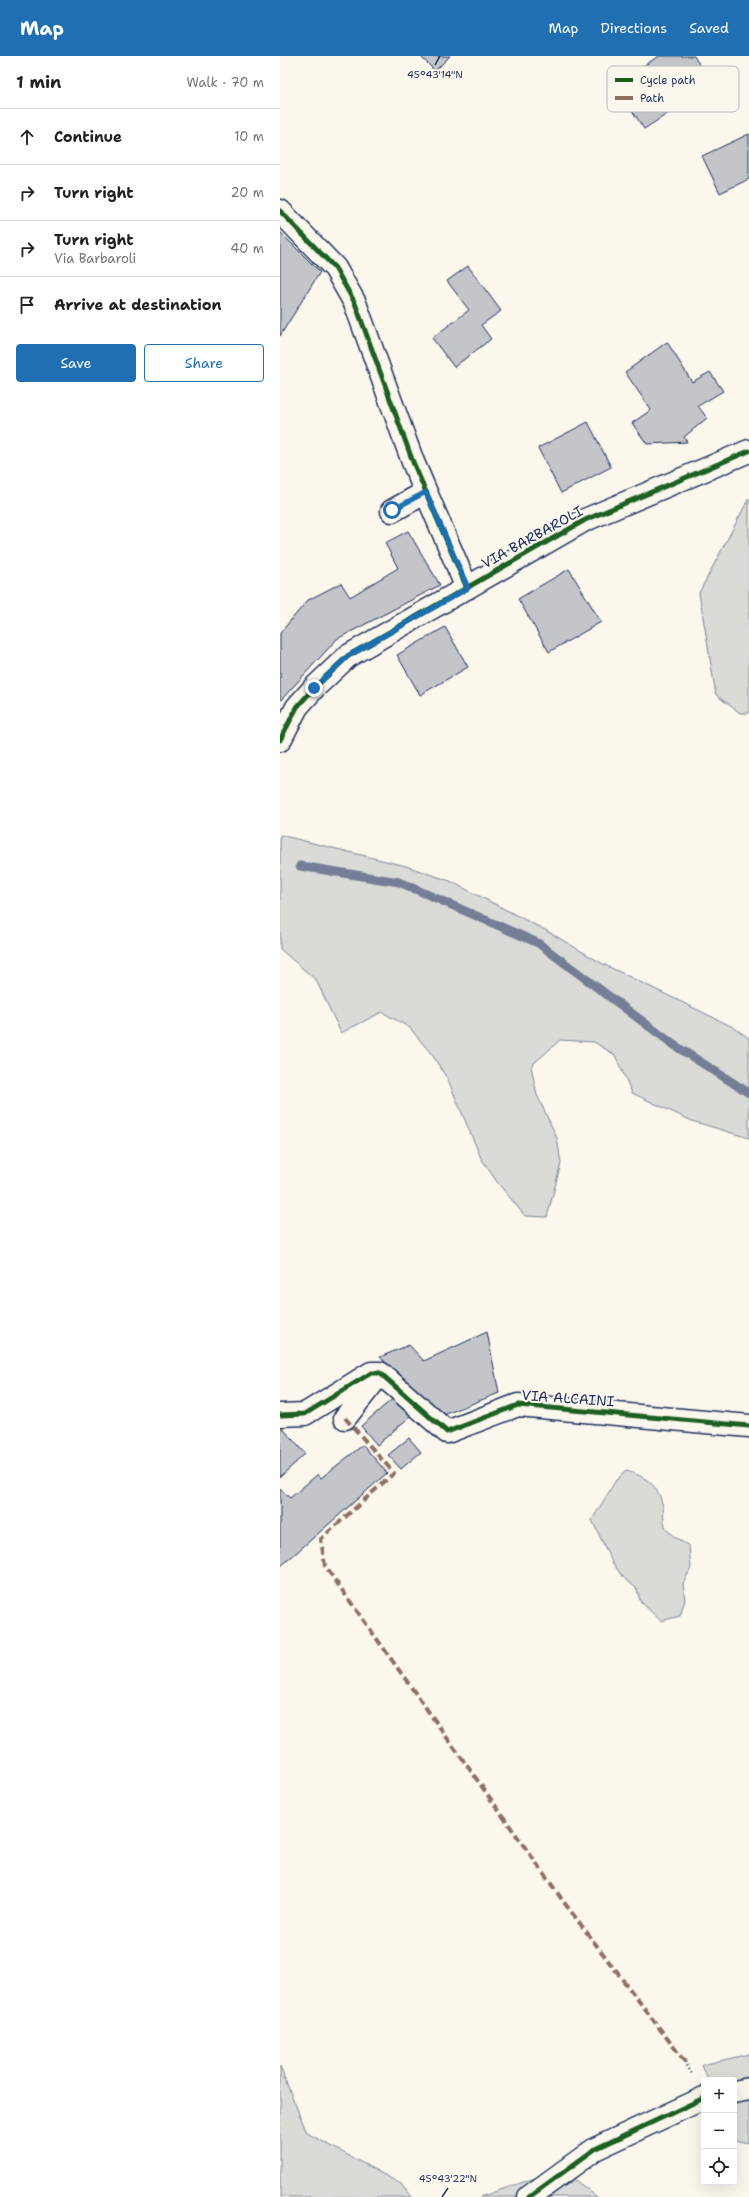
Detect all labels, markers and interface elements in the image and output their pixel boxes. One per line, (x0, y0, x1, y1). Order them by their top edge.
text: Map (20, 16, 64, 41)
text: Map (549, 19, 579, 37)
text: Directions (601, 19, 667, 37)
text: Saved (689, 19, 729, 37)
legend (607, 66, 739, 112)
text: 45°43'14"N (407, 68, 463, 81)
text: 1 min (16, 71, 61, 93)
text: Cycle path (640, 73, 696, 88)
text: Walk · 70 m (187, 74, 264, 91)
text: Path (640, 91, 664, 106)
icon: ahead (16, 126, 38, 148)
text: Continue (54, 127, 122, 147)
text: 10 m (234, 128, 264, 145)
icon: right (16, 182, 38, 204)
text: Turn right (54, 183, 134, 203)
text: 20 m (231, 184, 264, 201)
text: Turn right (54, 230, 134, 250)
icon: right (16, 238, 38, 260)
text: 40 m (230, 240, 264, 257)
text: Via Barbaroli (54, 250, 136, 267)
icon: arrive (16, 294, 38, 316)
text: Arrive at destination (54, 295, 222, 315)
button: Save (16, 344, 136, 382)
button: Share (144, 344, 264, 382)
route start (383, 501, 401, 519)
street label: VIA BARBAROLI (478, 502, 586, 572)
route end (305, 679, 323, 697)
street label: VIA ALCAINI (521, 1386, 615, 1410)
map controls (701, 2077, 737, 2185)
button: + (701, 2077, 737, 2113)
button: − (701, 2113, 737, 2149)
button: locate (701, 2149, 737, 2185)
text: 45°43'22"N (419, 2172, 477, 2185)

